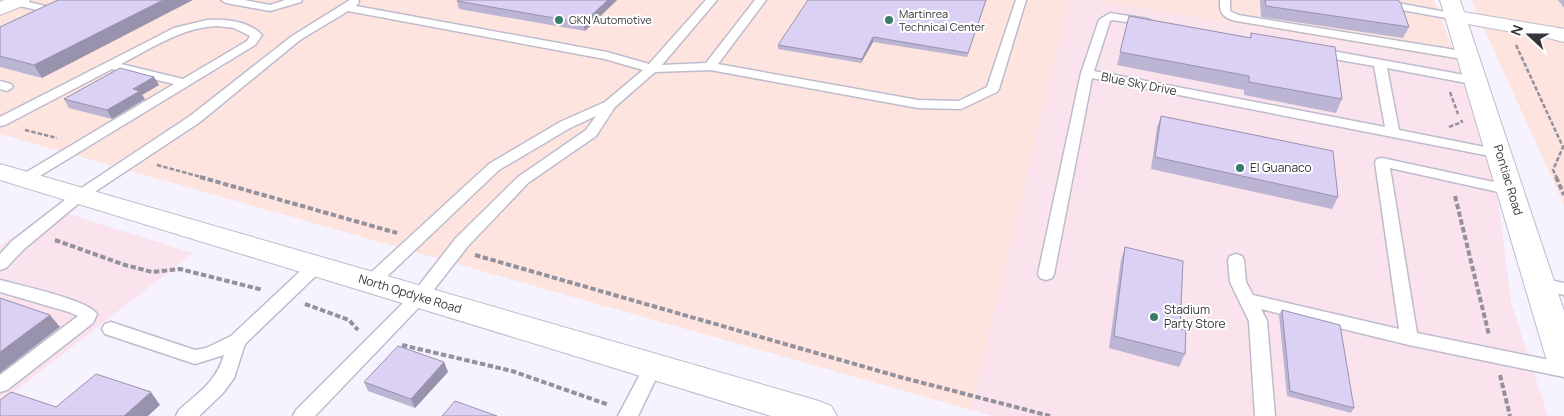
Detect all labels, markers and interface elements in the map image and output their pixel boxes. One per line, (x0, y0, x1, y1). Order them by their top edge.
place label: Martinrea Technical Center (899, 6, 985, 34)
north arrow (1504, 10, 1554, 60)
place label: GKN Automotive (569, 12, 652, 27)
marker: GKN Automotive (553, 14, 565, 26)
marker: Martinrea Technical Center (883, 14, 895, 26)
text: N (1506, 22, 1527, 38)
street label: Blue Sky Drive (1100, 68, 1178, 99)
street label: Pontiac Road (1490, 142, 1527, 217)
place label: El Guanaco (1250, 159, 1312, 176)
marker: El Guanaco (1234, 162, 1246, 174)
street label: North Opdyke Road (357, 270, 464, 317)
place label: Stadium Party Store (1164, 301, 1226, 332)
marker: Stadium Party Store (1148, 311, 1160, 323)

